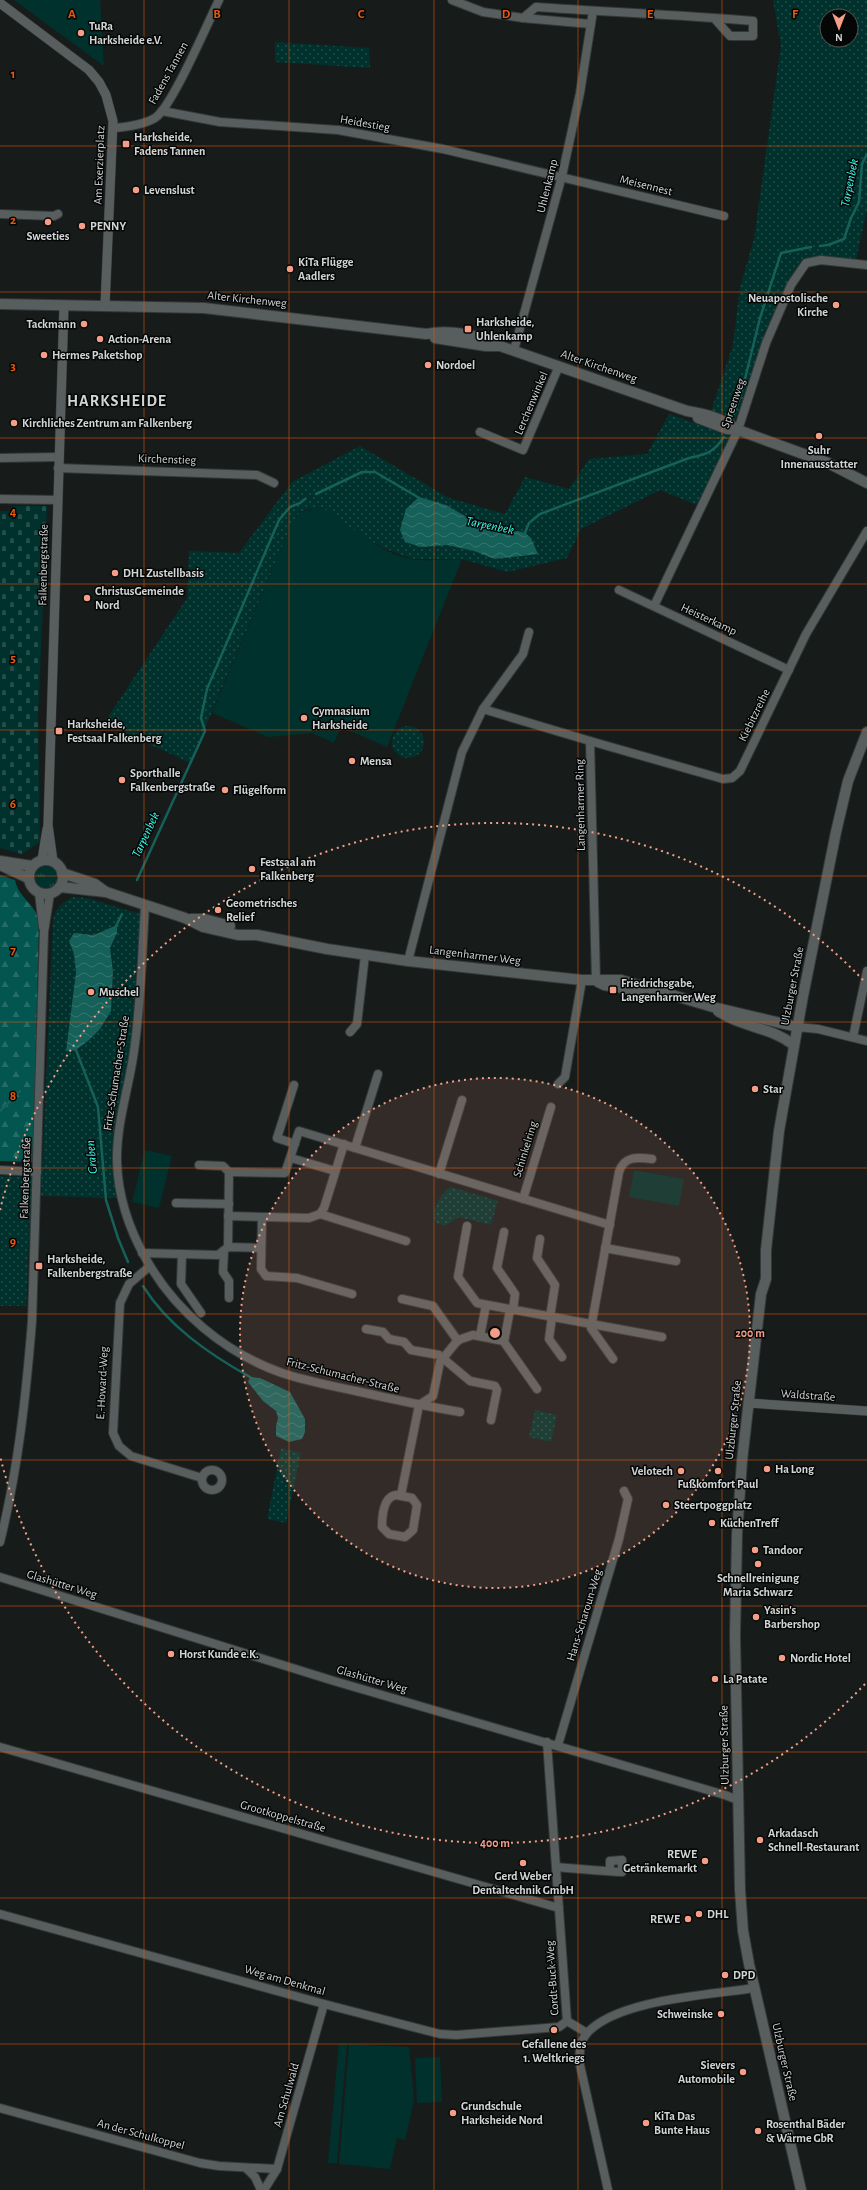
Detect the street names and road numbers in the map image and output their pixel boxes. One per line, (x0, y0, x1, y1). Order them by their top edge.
street label: Fadens Tannen (146, 40, 190, 106)
street label: Heidestieg (339, 113, 391, 133)
street label: Am Exerzierplatz (92, 125, 106, 205)
street label: Uhlenkamp (535, 158, 559, 214)
street label: Meisennest (618, 173, 674, 197)
street label: Alter Kirchenweg (207, 289, 287, 309)
street label: Alter Kirchenweg (559, 347, 639, 385)
street label: Lerchenwinkel (512, 370, 550, 436)
street label: Spreenweg (719, 376, 747, 429)
street label: Kirchenstieg (138, 452, 197, 466)
street label: Falkenbergstraße (36, 524, 50, 606)
street label: Heisterkamp (679, 601, 739, 637)
street label: Kiebitzreihe (736, 687, 772, 743)
street label: Langenharmer Ring (573, 759, 587, 851)
street label: Langenharmer Weg (429, 943, 522, 967)
street label: Ulzburger Straße (779, 946, 805, 1026)
street label: Fritz-Schumacher-Straße (101, 1015, 131, 1131)
street label: Schinkelring (511, 1119, 539, 1178)
street label: Falkenbergstraße (18, 1137, 32, 1219)
street label: E.-Howard-Weg (94, 1346, 110, 1420)
street label: Fritz-Schumacher-Straße (285, 1355, 401, 1395)
street label: Ulzburger Straße (723, 1380, 743, 1460)
street label: Waldstraße (780, 1387, 836, 1403)
street label: Hans-Scharoun-Weg (564, 1567, 604, 1662)
street label: Glashütter Weg (25, 1568, 99, 1600)
street label: Glashütter Weg (335, 1663, 409, 1695)
street label: Ulzburger Straße (717, 1705, 731, 1785)
street label: Grootkoppelstraße (239, 1798, 327, 1834)
street label: Cordt-Buck-Weg (543, 1940, 561, 2016)
street label: Weg am Denkmal (243, 1963, 327, 1997)
street label: Ulzburger Straße (770, 2022, 800, 2102)
street label: Am Schulwald (271, 2061, 301, 2129)
street label: An der Schulkoppel (96, 2117, 186, 2151)

